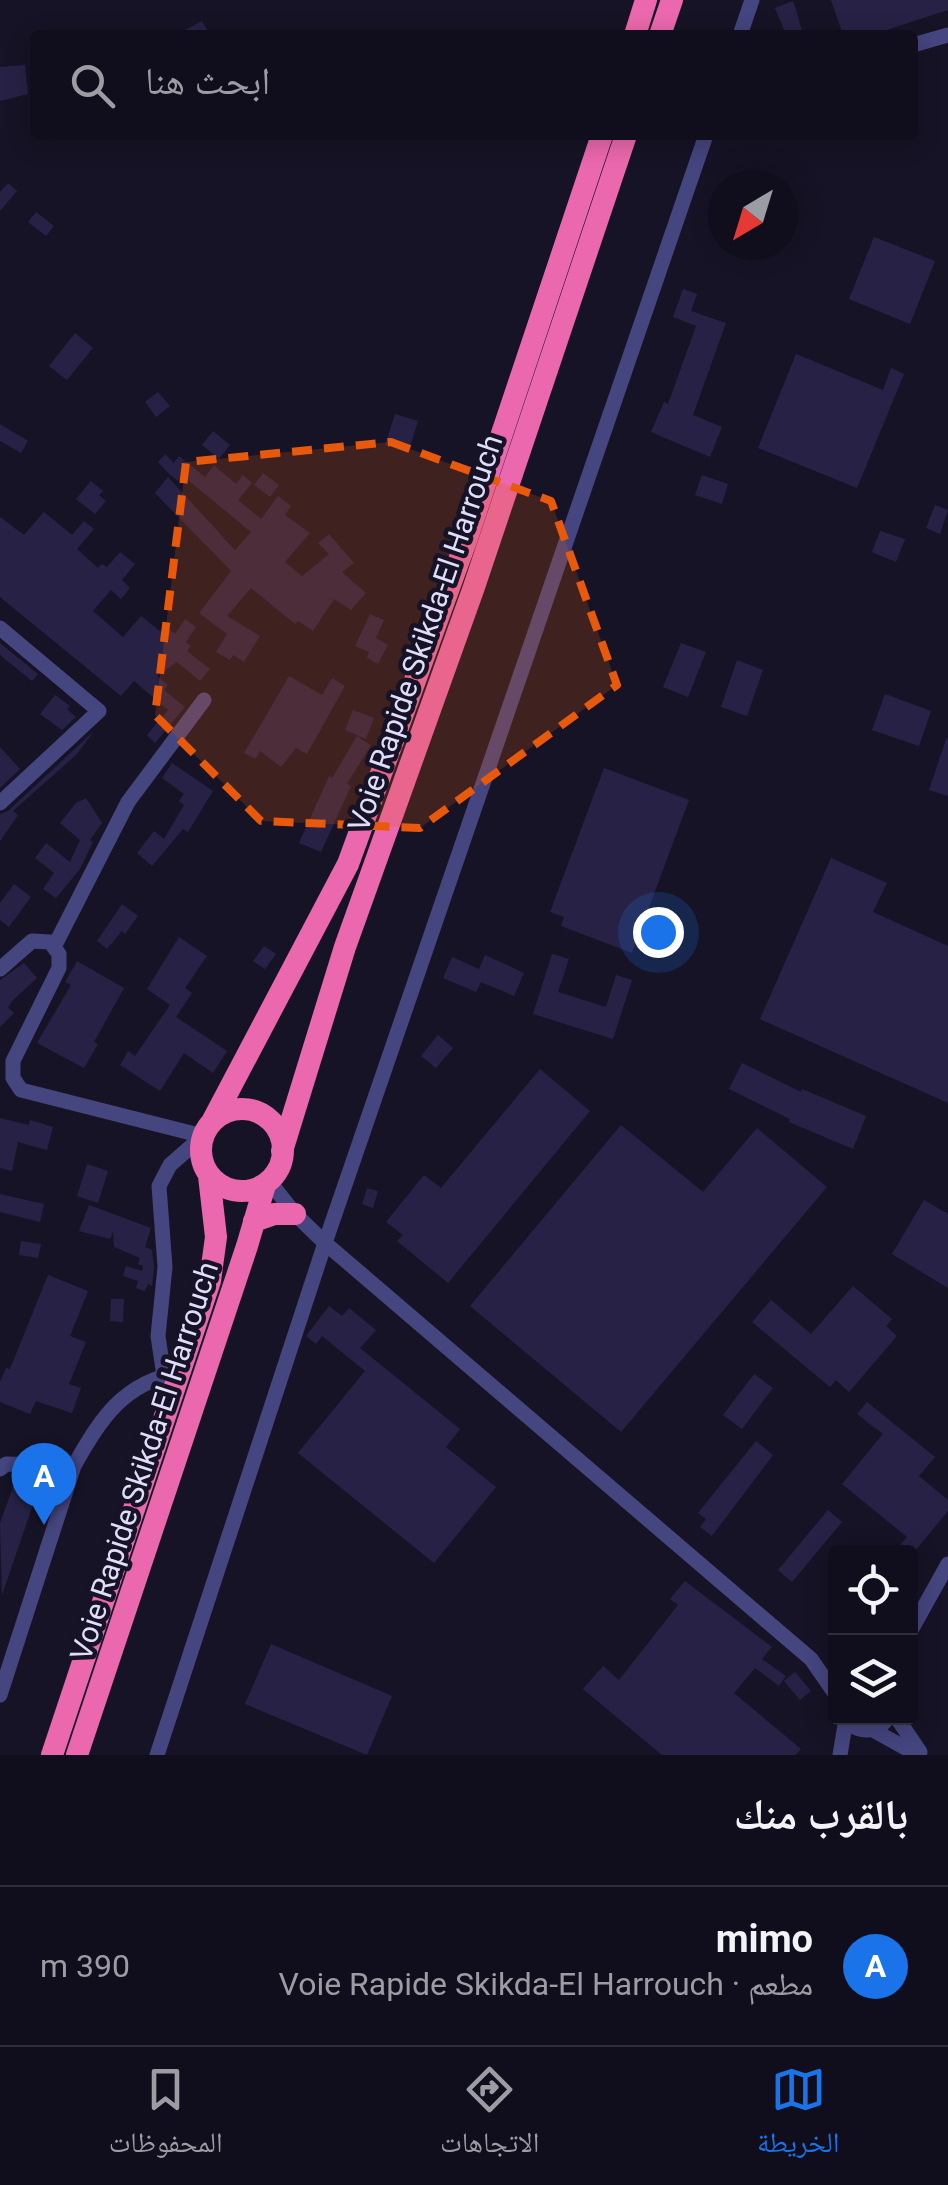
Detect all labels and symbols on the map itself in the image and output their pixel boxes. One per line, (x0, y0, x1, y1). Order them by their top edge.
north arrow (708, 170, 798, 260)
street label: Voie Rapide Skikda-El Harrouch (340, 430, 510, 836)
your location (633, 907, 684, 958)
street label: Voie Rapide Skikda-El Harrouch (63, 1257, 225, 1665)
pin: A (12, 1442, 76, 1525)

